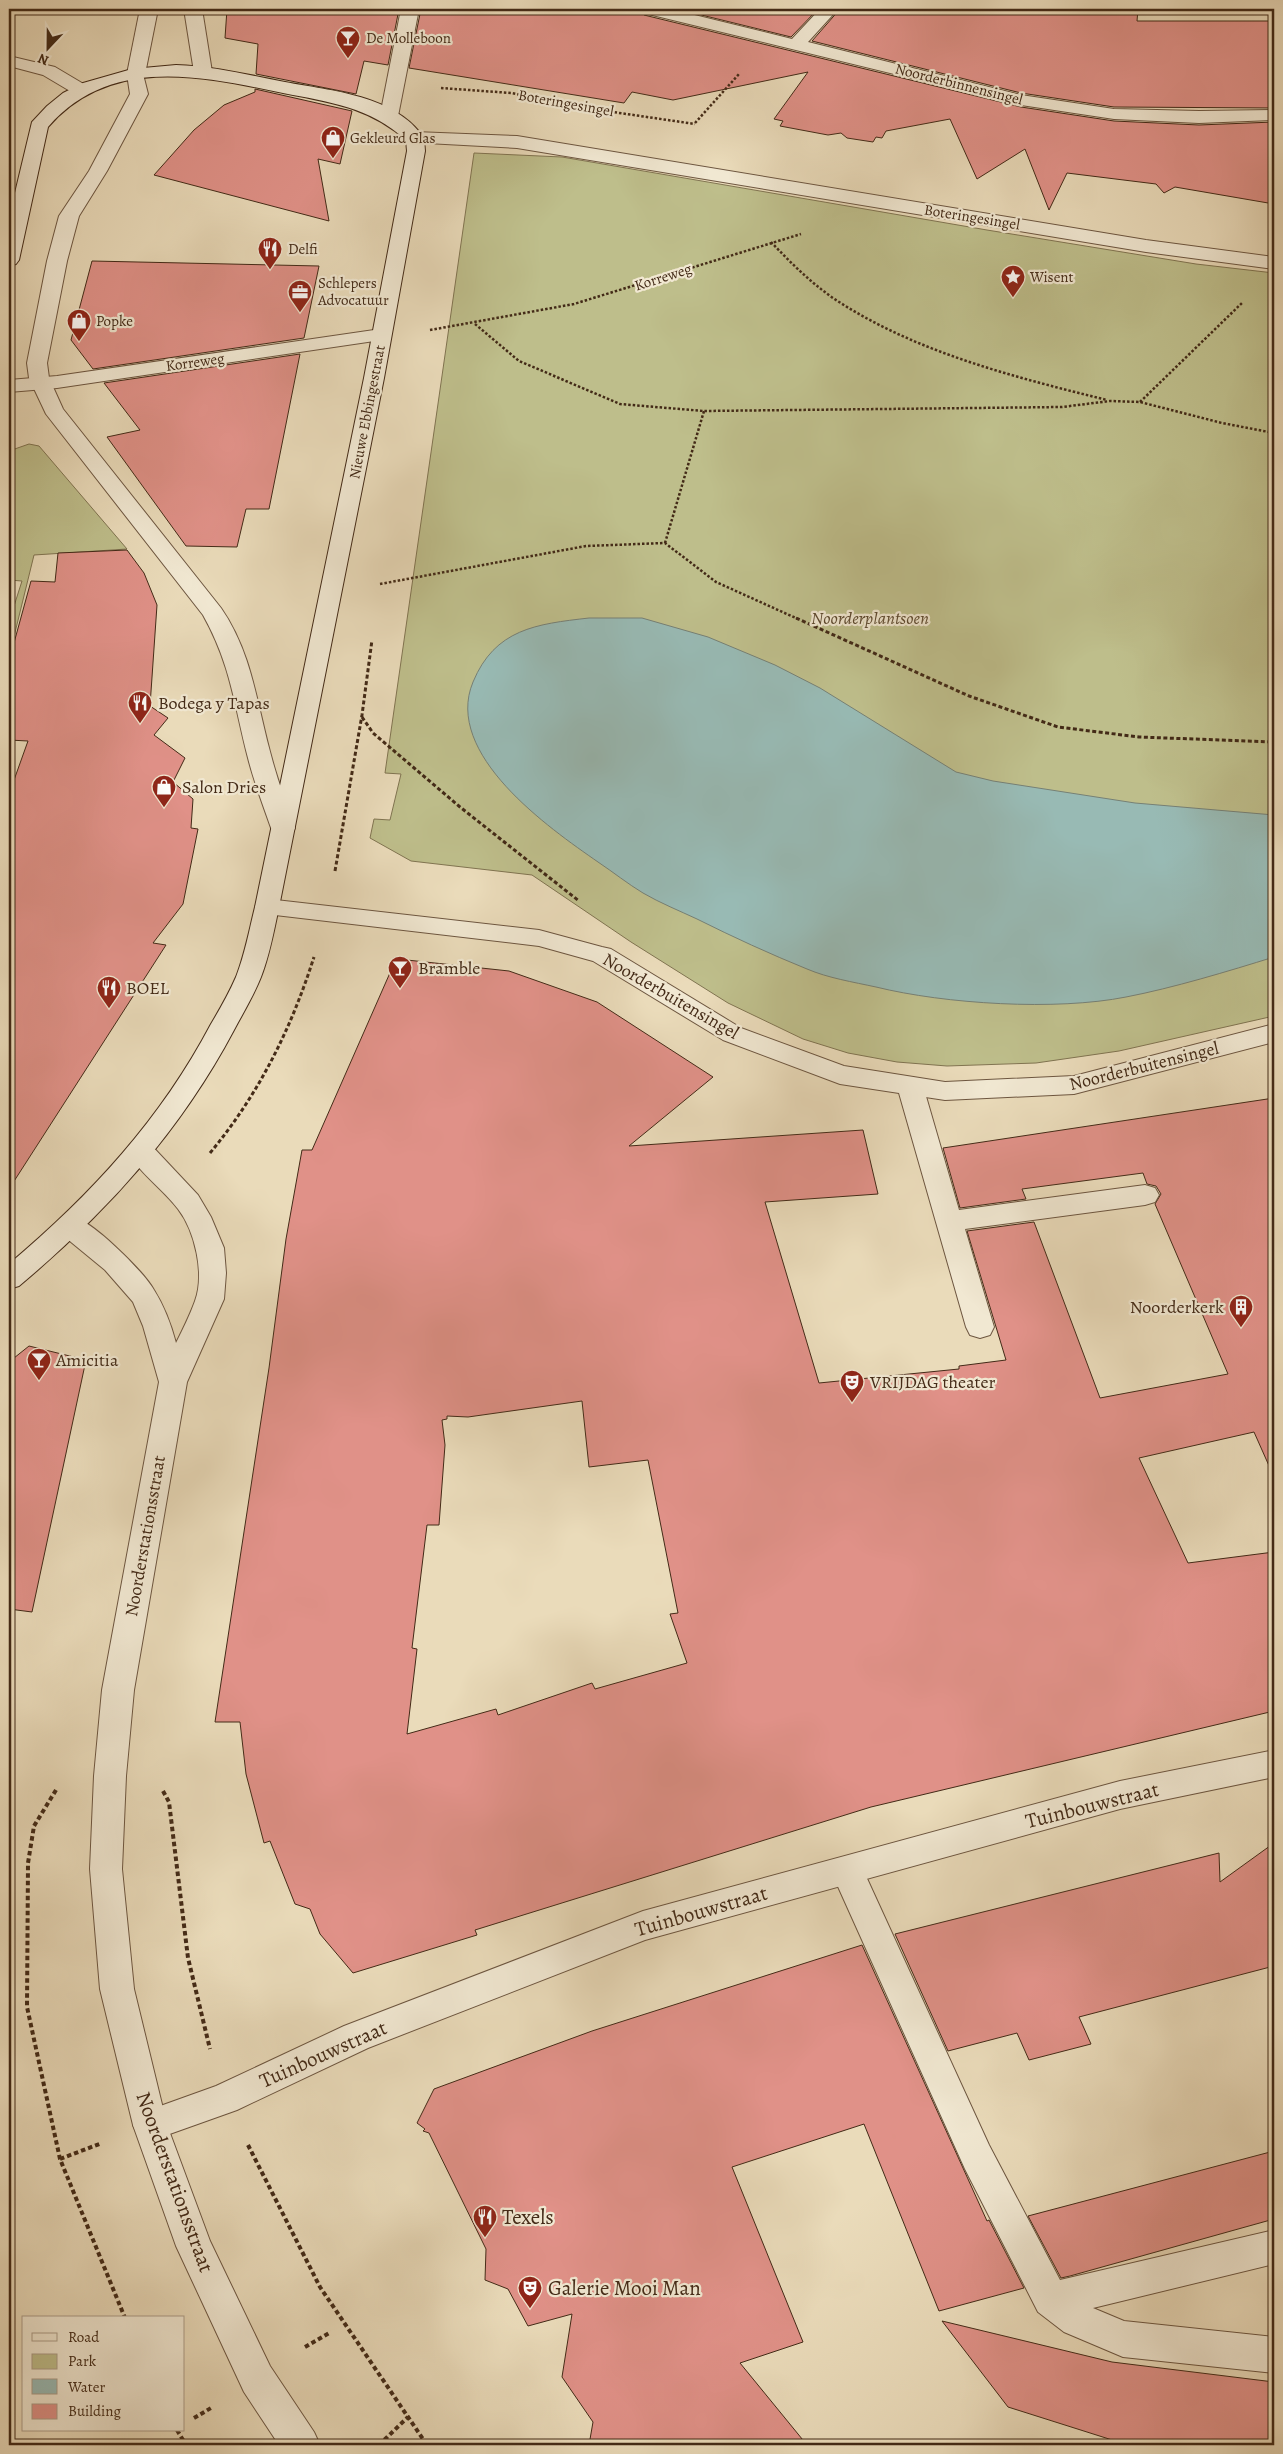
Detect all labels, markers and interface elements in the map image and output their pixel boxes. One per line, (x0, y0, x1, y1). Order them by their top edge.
north arrow (22, 22, 72, 72)
bar icon: De Molleboon (335, 25, 361, 59)
place label: De Molleboon (366, 28, 451, 48)
text: N (35, 49, 52, 70)
street label: Noorderbinnensingel (893, 58, 1025, 110)
street label: Boteringesingel (517, 85, 616, 121)
shop icon: Gekleurd Glas (320, 125, 346, 159)
place label: Gekleurd Glas (350, 128, 436, 148)
street label: Boteringesingel (923, 200, 1022, 234)
restaurant icon: Delfi (257, 236, 283, 270)
place label: Delfi (288, 239, 318, 259)
street label: Korreweg (632, 258, 695, 296)
place icon: Wisent (1000, 264, 1026, 298)
place label: Wisent (1029, 267, 1074, 287)
place label: Schlepers Advocatuur (317, 273, 389, 310)
office icon: Schlepers Advocatuur (287, 279, 313, 313)
shop icon: Popke (66, 308, 92, 342)
place label: Popke (96, 311, 133, 331)
street label: Nieuwe Ebbingestraat (344, 343, 390, 481)
street label: Korreweg (164, 348, 226, 376)
park label: Noorderplantsoen (811, 606, 929, 630)
restaurant icon: Bodega y Tapas (127, 690, 153, 724)
place label: Bodega y Tapas (158, 691, 270, 715)
shop icon: Salon Dries (151, 774, 177, 808)
place label: Salon Dries (182, 775, 266, 799)
street label: Noorderbuitensingel (599, 947, 744, 1045)
bar icon: Bramble (387, 955, 413, 989)
place label: Bramble (418, 956, 480, 980)
restaurant icon: BOEL (96, 975, 122, 1009)
place label: BOEL (126, 976, 170, 1000)
street label: Noorderbuitensingel (1067, 1036, 1222, 1096)
building icon: Noorderkerk (1228, 1294, 1254, 1328)
place label: Noorderkerk (1130, 1295, 1224, 1319)
bar icon: Amicitia (26, 1347, 52, 1381)
place label: Amicitia (55, 1348, 119, 1372)
theatre icon: VRIJDAG theater (839, 1369, 865, 1403)
place label: VRIJDAG theater (869, 1370, 996, 1394)
street label: Noorderstationsstraat (119, 1454, 171, 1618)
street label: Tuinbouwstraat (1022, 1775, 1162, 1835)
street label: Tuinbouwstraat (631, 1879, 771, 1943)
street label: Tuinbouwstraat (255, 2013, 391, 2095)
street label: Noorderstationsstraat (129, 2088, 221, 2276)
place label: Texels (502, 2203, 554, 2231)
restaurant icon: Texels (472, 2204, 498, 2238)
place label: Galerie Mooi Man (548, 2274, 701, 2302)
theatre icon: Galerie Mooi Man (517, 2275, 543, 2309)
legend (22, 2316, 185, 2432)
text: Road (68, 2327, 100, 2347)
text: Park (68, 2351, 97, 2371)
text: Water (67, 2377, 105, 2397)
text: Building (68, 2401, 121, 2421)

